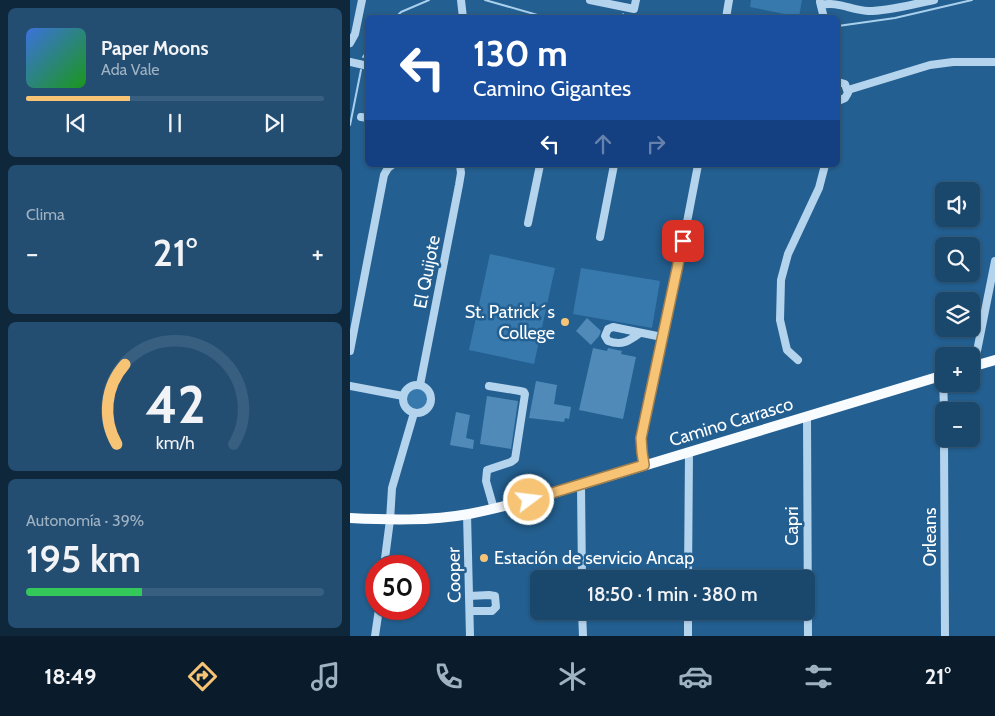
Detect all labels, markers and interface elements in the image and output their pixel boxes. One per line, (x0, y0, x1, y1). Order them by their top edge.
text: 130 m (473, 32, 568, 75)
icon: left (390, 35, 455, 100)
text: Paper Moons (101, 37, 209, 60)
text: Ada Vale (101, 60, 160, 79)
text: Camino Gigantes (473, 75, 631, 102)
icon: previous (62, 109, 90, 137)
icon: pause (161, 109, 189, 137)
icon: next (260, 109, 288, 137)
icon: left (536, 130, 564, 158)
icon: ahead (589, 130, 617, 158)
icon: right (642, 130, 670, 158)
map controls (935, 182, 980, 447)
button: sound (935, 182, 980, 227)
text: Clima (26, 205, 65, 224)
pin (662, 220, 704, 262)
icon: arrive (669, 227, 697, 255)
text: 21° (153, 229, 197, 276)
street label: El Quijote (409, 234, 445, 310)
text: − (26, 236, 38, 270)
text: + (312, 236, 324, 270)
button: search (935, 237, 980, 282)
button: layers (935, 292, 980, 337)
place label: St. Patrick´s College (465, 301, 555, 344)
marker: St. Patrick´s College (559, 316, 571, 328)
button: + (935, 347, 980, 392)
text: 42 (145, 373, 205, 436)
street label: Camino Carrasco (666, 393, 796, 451)
button: − (935, 402, 980, 447)
text: km/h (155, 432, 195, 453)
position arrow (502, 473, 554, 525)
street label: Capri (781, 506, 803, 546)
street label: Orleans (919, 508, 941, 566)
text: Autonomía · 39% (26, 511, 144, 530)
text: 195 km (26, 535, 141, 582)
street label: Cooper (443, 547, 465, 603)
place label: Estación de servicio Ancap (494, 547, 694, 569)
marker: Estación de servicio Ancap (478, 552, 490, 564)
speed limit sign: 50 (365, 555, 430, 620)
text: 18:50 · 1 min · 380 m (587, 583, 758, 606)
icon: directions (185, 659, 220, 694)
icon: music (308, 659, 343, 694)
icon: phone (431, 659, 466, 694)
icon: climate (555, 659, 590, 694)
icon: car (678, 659, 713, 694)
icon: filters (801, 659, 836, 694)
text: 18:49 (44, 663, 96, 690)
text: 21° (925, 663, 951, 690)

